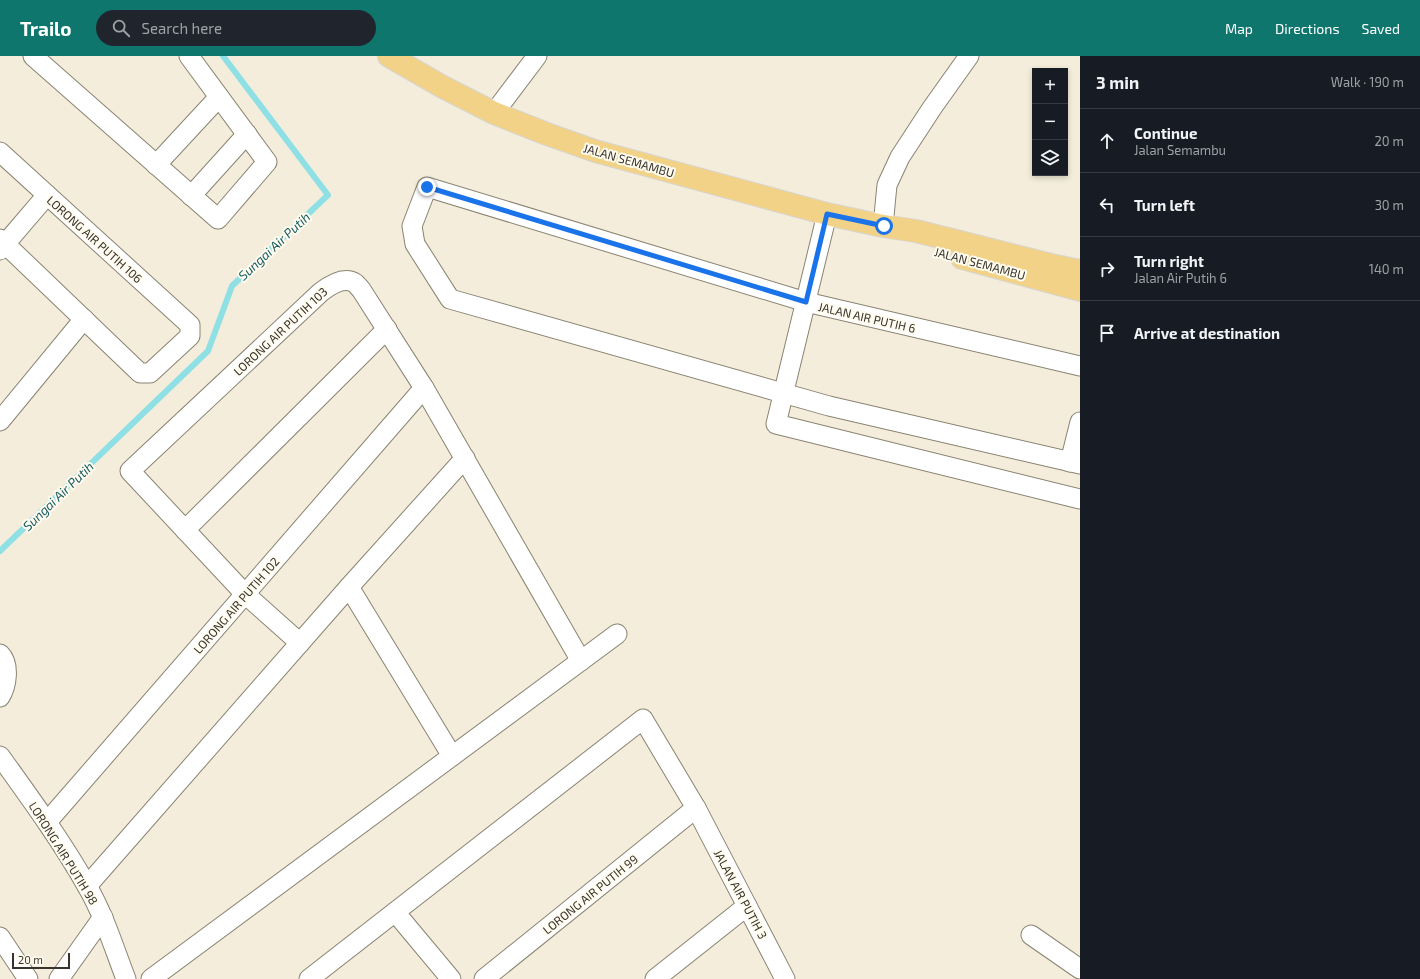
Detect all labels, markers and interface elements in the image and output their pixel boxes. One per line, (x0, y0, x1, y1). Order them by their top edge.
search box (96, 10, 376, 46)
text: Trailo (20, 17, 72, 40)
icon: search (110, 17, 132, 39)
text: Search here (142, 19, 222, 37)
text: Map (1225, 20, 1253, 37)
text: Directions (1275, 20, 1340, 37)
text: Saved (1362, 20, 1400, 37)
map controls (1032, 68, 1068, 176)
button: + (1032, 68, 1068, 104)
text: 3 min (1096, 72, 1139, 92)
text: Walk · 190 m (1331, 74, 1404, 90)
button: − (1032, 104, 1068, 140)
text: Continue (1134, 124, 1197, 142)
icon: ahead (1096, 130, 1118, 152)
text: 20 m (1375, 133, 1404, 149)
street label: JALAN SEMAMBU (582, 140, 676, 180)
button: layers (1032, 140, 1068, 176)
text: Jalan Semambu (1134, 142, 1226, 158)
route end (418, 178, 436, 196)
street label: LORONG AIR PUTIH 106 (45, 193, 146, 286)
icon: left (1096, 194, 1118, 216)
text: Turn left (1134, 196, 1195, 214)
text: 30 m (1375, 197, 1404, 213)
water label: Sungai Air Putih (235, 209, 313, 283)
route start (875, 217, 893, 235)
street label: JALAN SEMAMBU (933, 244, 1027, 282)
text: Turn right (1134, 252, 1204, 270)
icon: right (1096, 258, 1118, 280)
text: 140 m (1369, 261, 1404, 277)
text: Jalan Air Putih 6 (1134, 270, 1227, 286)
street label: LORONG AIR PUTIH 103 (230, 284, 330, 378)
street label: JALAN AIR PUTIH 6 (817, 299, 917, 335)
icon: arrive (1096, 322, 1118, 344)
text: Arrive at destination (1134, 324, 1280, 342)
water label: Sungai Air Putih (19, 458, 97, 534)
street label: LORONG AIR PUTIH 102 (190, 554, 282, 656)
street label: LORONG AIR PUTIH 98 (27, 799, 101, 907)
street label: JALAN AIR PUTIH 3 (712, 847, 770, 941)
street label: LORONG AIR PUTIH 99 (540, 851, 640, 937)
scale bar (12, 951, 70, 970)
text: 20 m (18, 953, 43, 966)

